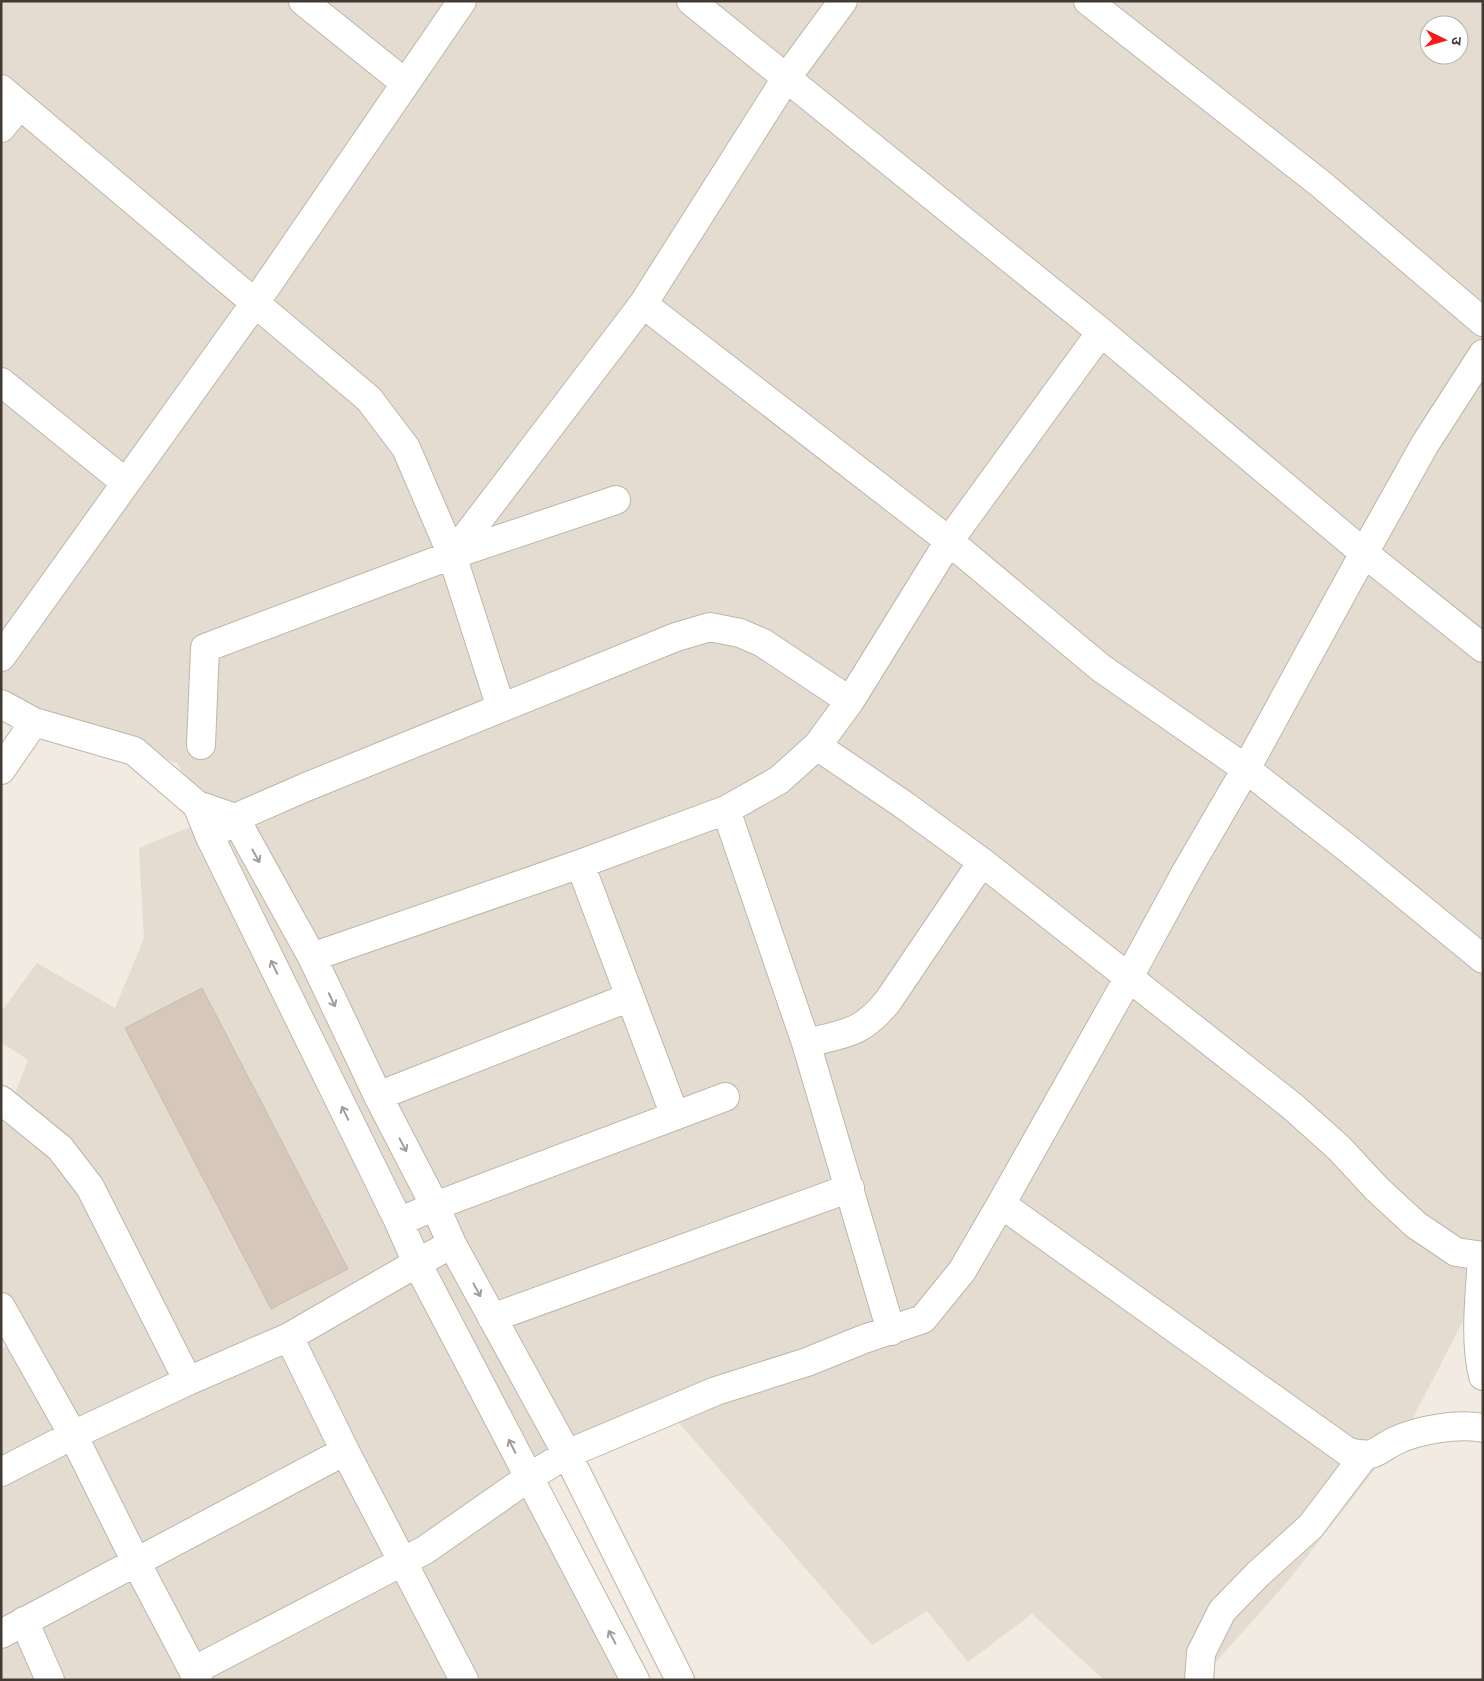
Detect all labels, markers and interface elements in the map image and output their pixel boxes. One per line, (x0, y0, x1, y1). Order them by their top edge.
north arrow (1419, 15, 1469, 65)
text: उ (1446, 36, 1466, 47)
one-way arrow (252, 848, 261, 863)
one-way arrow (269, 960, 278, 975)
one-way arrow (327, 992, 337, 1007)
one-way arrow (340, 1106, 350, 1121)
one-way arrow (399, 1138, 409, 1152)
one-way arrow (472, 1283, 482, 1298)
one-way arrow (507, 1439, 517, 1454)
one-way arrow (607, 1629, 617, 1644)

